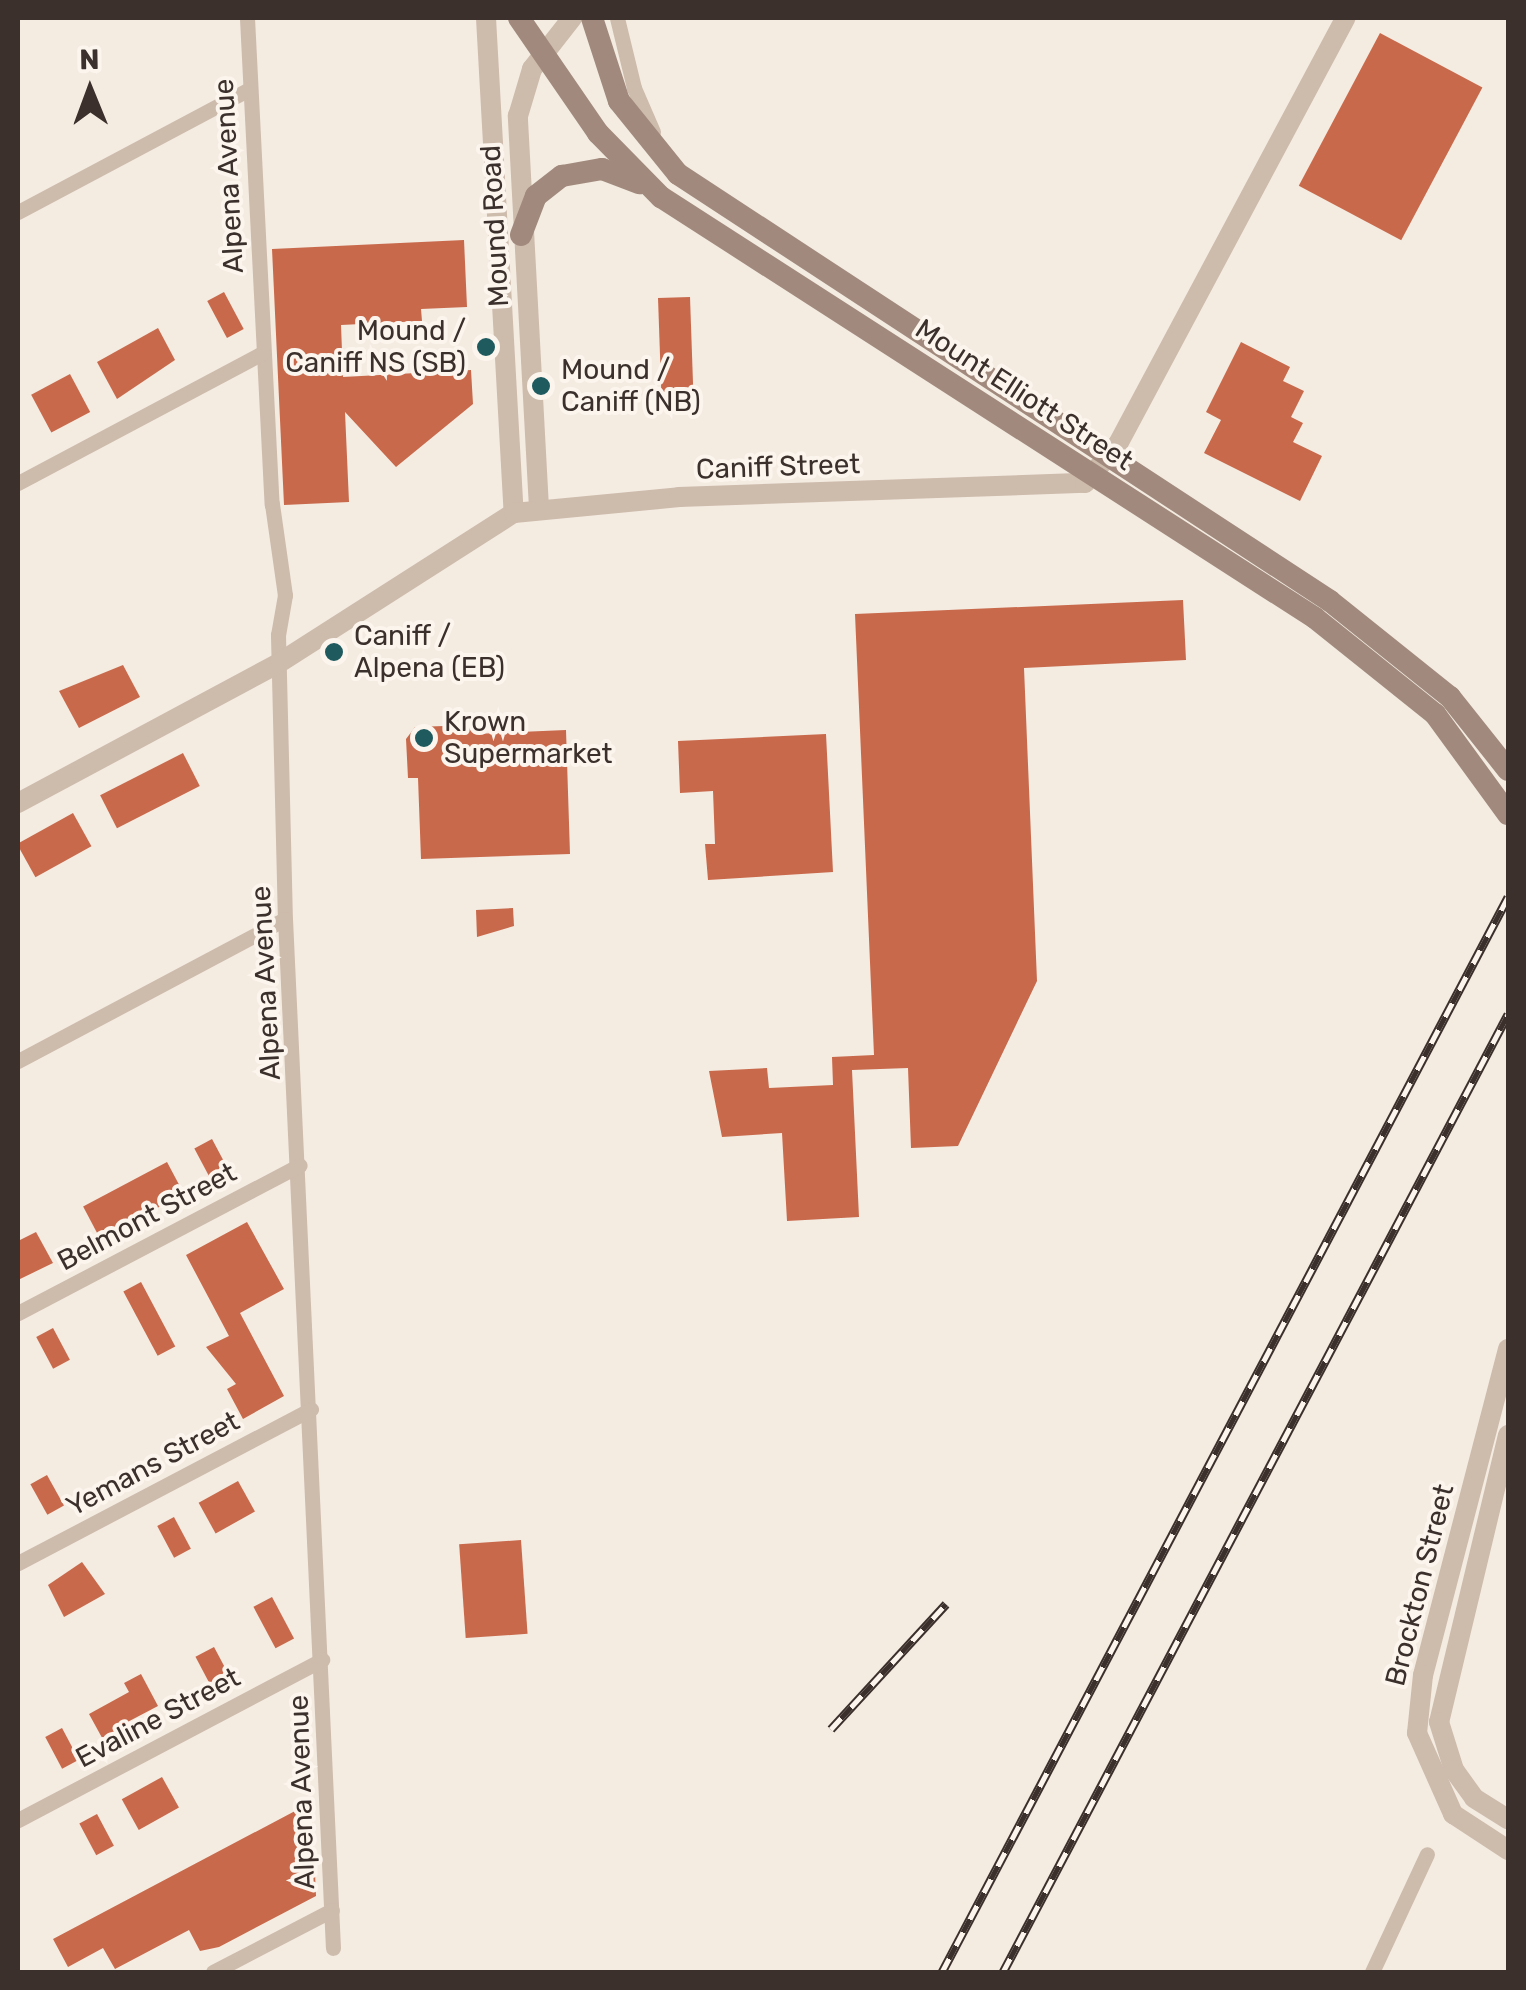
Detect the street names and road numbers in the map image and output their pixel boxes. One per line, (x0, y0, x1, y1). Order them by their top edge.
street label: Alpena Avenue (207, 78, 251, 274)
street label: Mound Road (474, 144, 516, 308)
street label: Mount Elliott Street (909, 312, 1139, 478)
street label: Caniff Street (695, 447, 861, 487)
street label: Alpena Avenue (244, 885, 288, 1081)
street label: Belmont Street (52, 1156, 242, 1278)
street label: Yemans Street (61, 1404, 245, 1524)
street label: Brockton Street (1379, 1481, 1461, 1689)
street label: Evaline Street (70, 1661, 246, 1775)
street label: Alpena Avenue (282, 1694, 322, 1890)

